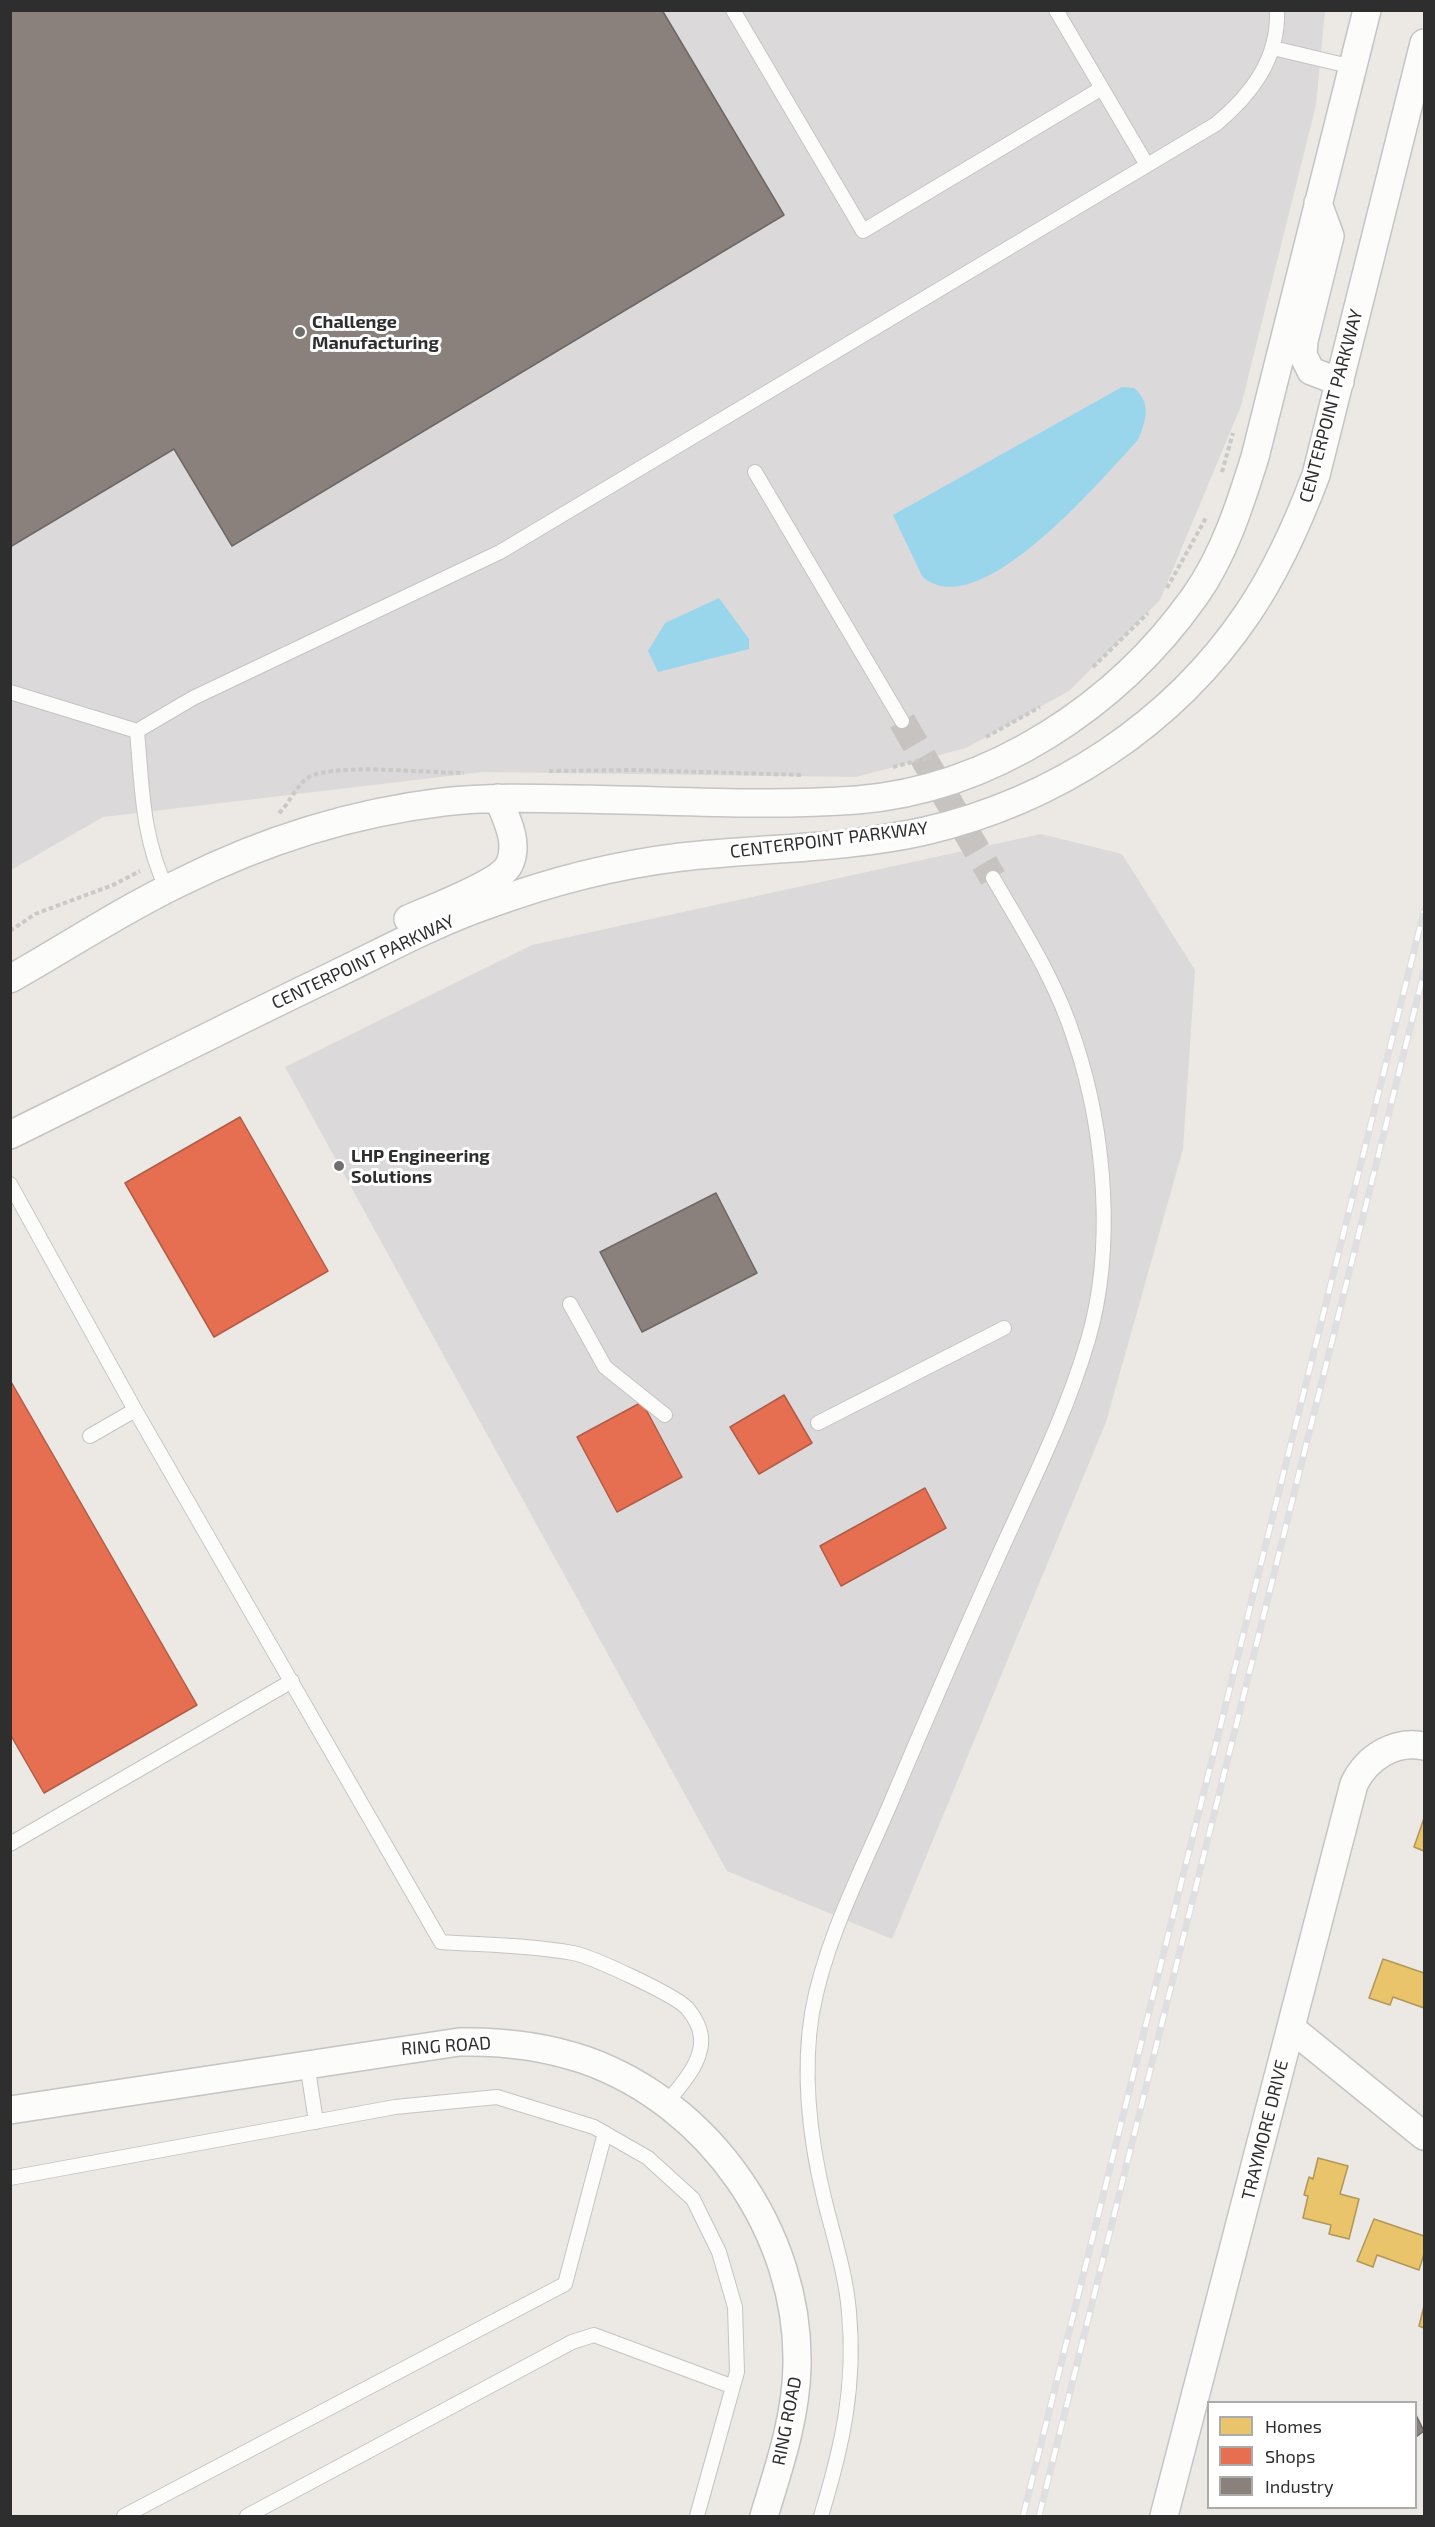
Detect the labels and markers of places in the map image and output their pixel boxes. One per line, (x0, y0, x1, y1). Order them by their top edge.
place label: Challenge Manufacturing (312, 311, 439, 354)
marker: Challenge Manufacturing (293, 325, 307, 339)
place label: LHP Engineering Solutions (351, 1145, 490, 1188)
marker: LHP Engineering Solutions (332, 1159, 346, 1173)

